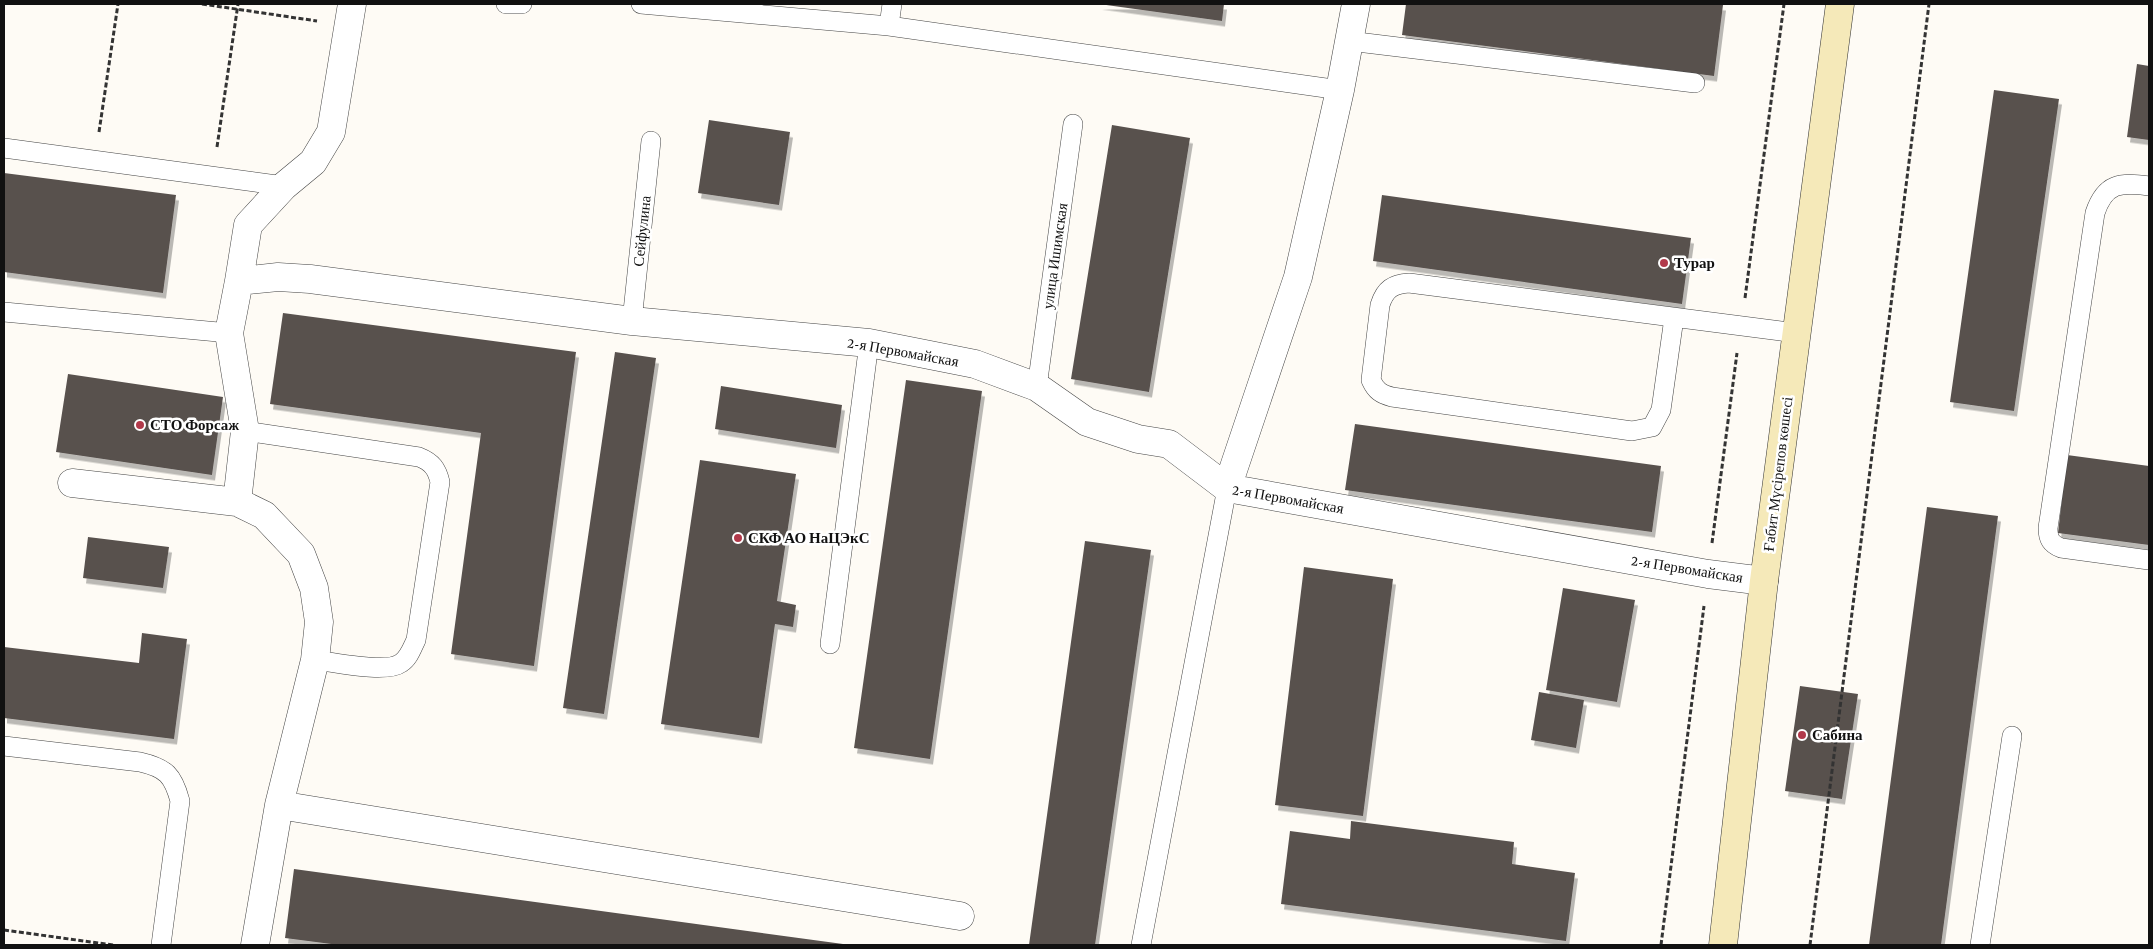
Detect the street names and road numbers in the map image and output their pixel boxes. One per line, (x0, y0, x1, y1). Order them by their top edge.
street label: Сейфулина (630, 194, 654, 267)
street label: улица Ишимская (1040, 202, 1070, 310)
street label: 2-я Первомайская (846, 334, 960, 370)
street label: Ғабит Мүсірепов көшесі (1761, 396, 1795, 552)
street label: 2-я Первомайская (1231, 481, 1345, 517)
street label: 2-я Первомайская (1630, 552, 1744, 586)

